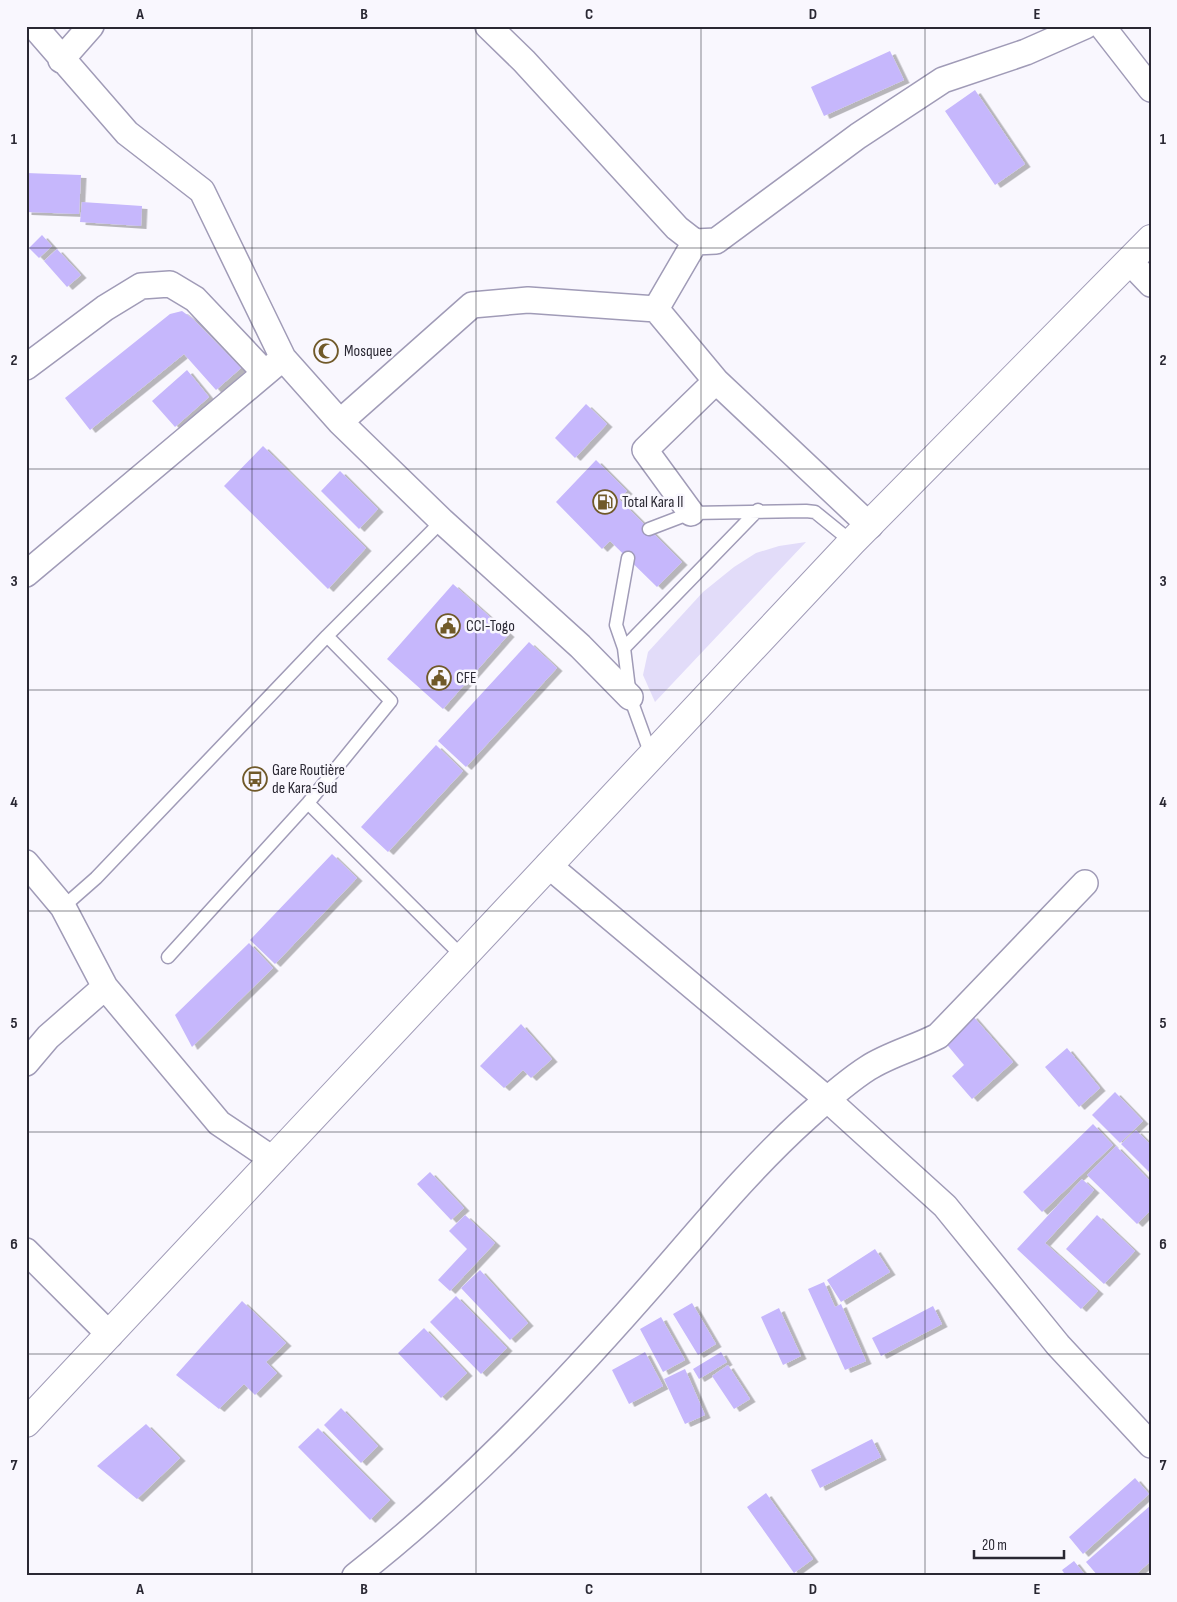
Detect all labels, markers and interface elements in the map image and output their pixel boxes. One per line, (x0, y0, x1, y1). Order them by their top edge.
text: A (135, 5, 144, 24)
text: B (360, 5, 368, 24)
text: C (585, 5, 593, 24)
text: D (809, 5, 817, 24)
text: E (1034, 5, 1041, 24)
text: 1 (11, 130, 18, 149)
text: 1 (1160, 130, 1167, 149)
mosque icon: Mosquee (313, 338, 339, 364)
place label: Mosquee (344, 342, 392, 361)
text: 2 (10, 351, 18, 370)
text: 2 (1159, 351, 1167, 370)
fuel station icon: Total Kara II (592, 489, 618, 515)
place label: Total Kara II (622, 493, 683, 512)
text: 3 (10, 572, 18, 591)
text: 3 (1159, 572, 1167, 591)
public building icon: CCI-Togo (435, 613, 461, 639)
place label: CCI-Togo (466, 617, 515, 636)
public building icon: CFE (426, 665, 452, 691)
place label: CFE (456, 669, 477, 688)
place label: Gare Routière de Kara-Sud (272, 761, 345, 798)
bus stop icon: Gare Routière de Kara-Sud (242, 766, 268, 792)
text: 4 (10, 793, 18, 812)
text: 4 (1159, 793, 1167, 812)
text: 5 (10, 1014, 18, 1033)
text: 5 (1159, 1014, 1167, 1033)
text: 6 (10, 1235, 18, 1254)
text: 6 (1159, 1235, 1167, 1254)
text: 7 (11, 1456, 18, 1475)
text: 7 (1160, 1456, 1167, 1475)
scale bar (974, 1527, 1064, 1559)
text: 20 m (982, 1536, 1007, 1555)
text: A (135, 1580, 144, 1599)
text: B (360, 1580, 368, 1599)
text: C (585, 1580, 593, 1599)
text: D (809, 1580, 817, 1599)
text: E (1034, 1580, 1041, 1599)

